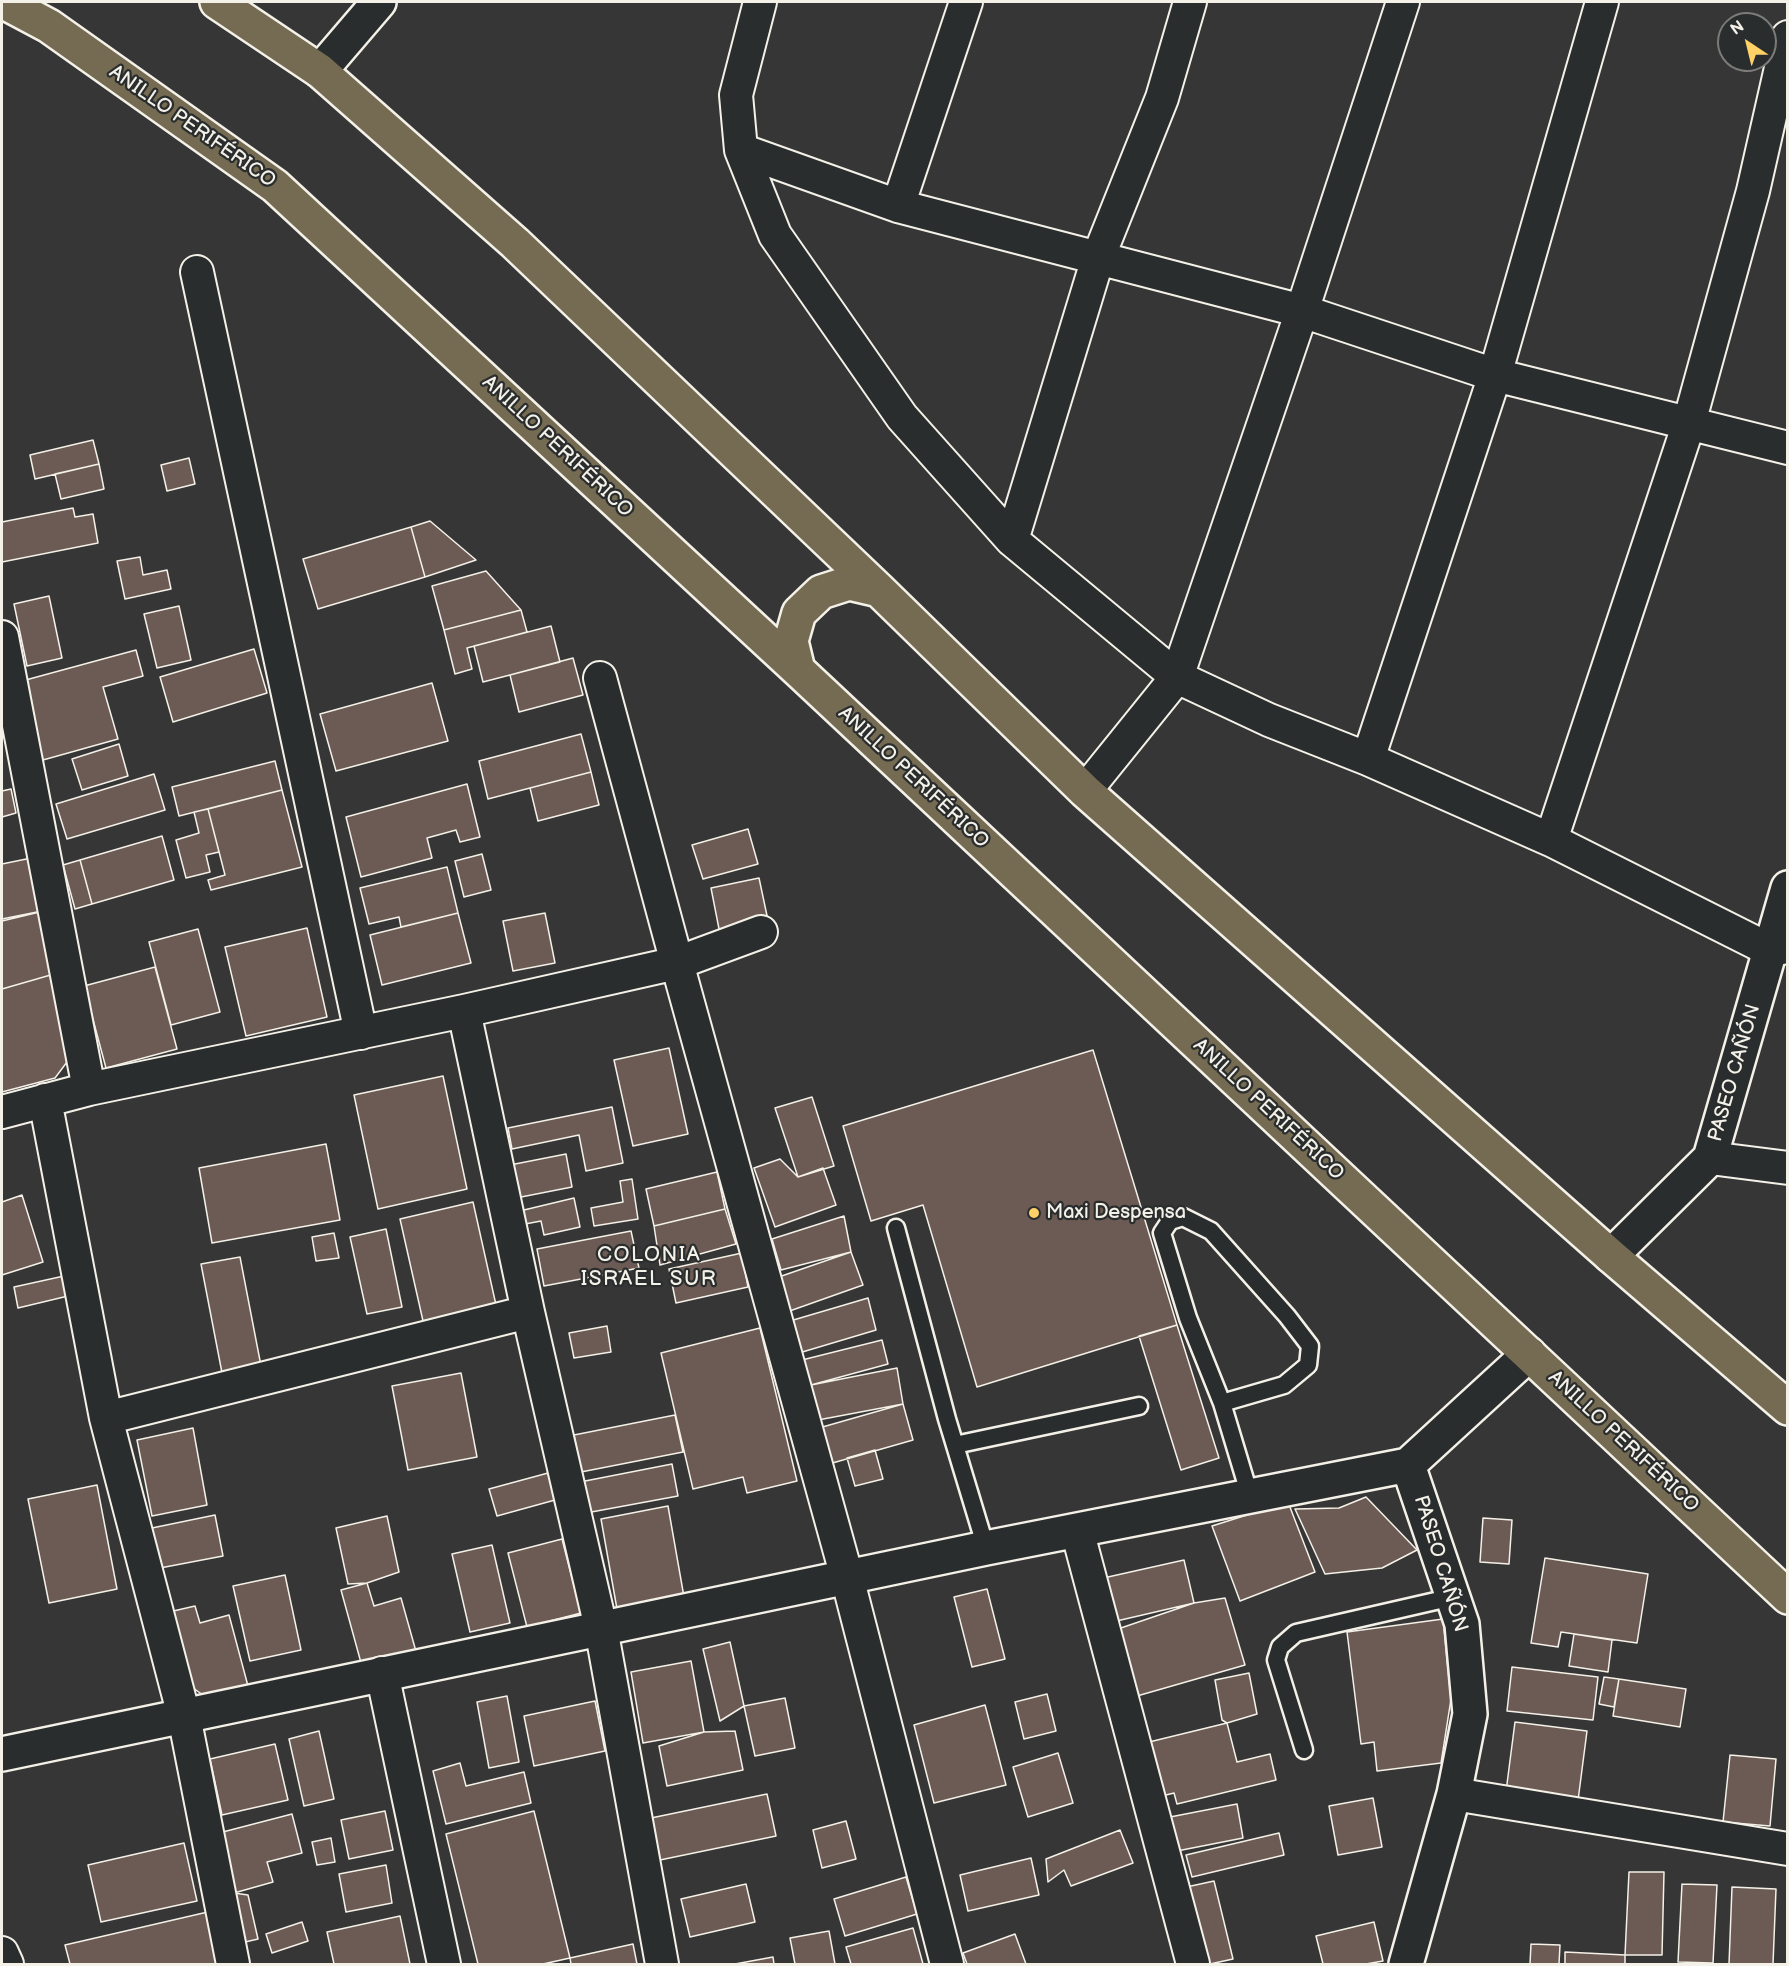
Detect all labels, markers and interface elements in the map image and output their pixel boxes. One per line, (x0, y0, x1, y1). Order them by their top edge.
north arrow (1717, 12, 1777, 72)
text: N (1727, 17, 1748, 40)
street label: ANILLO PERIFÉRICO (104, 61, 280, 193)
street label: ANILLO PERIFÉRICO (477, 371, 637, 523)
street label: ANILLO PERIFÉRICO (833, 702, 993, 854)
street label: PASEO CAÑÓN (1704, 1002, 1766, 1144)
street label: ANILLO PERIFÉRICO (1188, 1034, 1348, 1186)
place label: Maxi Despensa (1046, 1201, 1186, 1225)
marker: Maxi Despensa (1027, 1206, 1041, 1220)
district label: COLONIA ISRAEL SUR (581, 1243, 717, 1293)
street label: ANILLO PERIFÉRICO (1543, 1366, 1703, 1518)
street label: PASEO CAÑÓN (1408, 1493, 1472, 1635)

